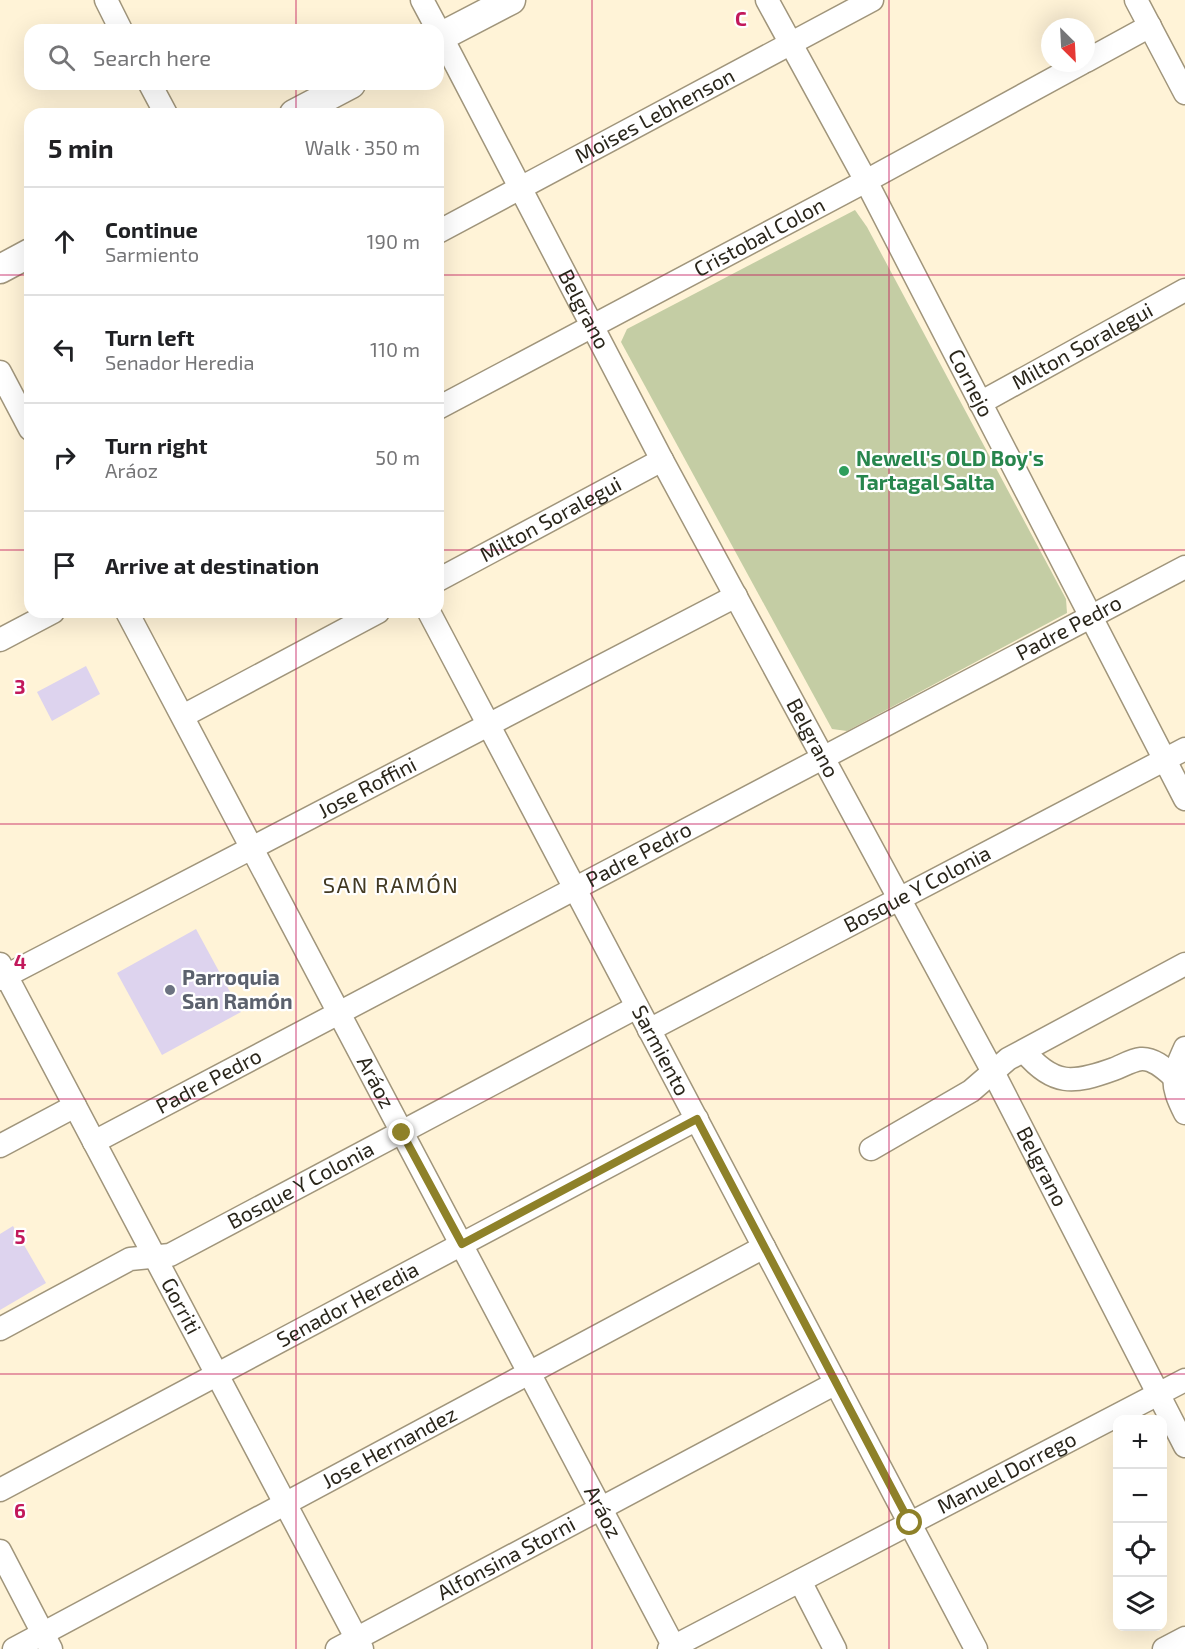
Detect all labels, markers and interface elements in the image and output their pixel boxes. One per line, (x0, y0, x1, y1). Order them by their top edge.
text: C (735, 6, 747, 30)
north arrow (1041, 18, 1095, 72)
search box (24, 24, 444, 90)
icon: search (45, 41, 78, 74)
text: Search here (93, 44, 211, 70)
street label: Moises Lebhenson (570, 62, 738, 168)
text: 5 min (48, 132, 114, 163)
text: Walk · 350 m (305, 135, 420, 159)
street label: Cristobal Colon (689, 191, 829, 281)
text: Continue (105, 216, 198, 242)
icon: ahead (48, 225, 81, 258)
text: 190 m (367, 229, 420, 253)
text: Sarmiento (105, 242, 199, 266)
street label: Belgrano (554, 265, 616, 353)
street label: Milton Soralegui (1007, 296, 1156, 394)
text: Turn left (105, 324, 194, 350)
icon: left (48, 333, 81, 366)
text: 110 m (370, 337, 420, 361)
street label: Cornejo (944, 344, 1000, 421)
text: Senador Heredia (105, 350, 254, 374)
text: Turn right (105, 432, 207, 458)
icon: right (48, 441, 81, 474)
text: 50 m (375, 445, 420, 469)
place label: Newell's OLD Boy's Tartagal Salta (856, 445, 1044, 494)
text: Aráoz (105, 458, 158, 482)
marker: Newell's OLD Boy's Tartagal Salta (837, 464, 851, 478)
street label: Milton Soralegui (475, 470, 625, 566)
icon: arrive (48, 549, 81, 582)
text: Arrive at destination (105, 552, 319, 578)
street label: Padre Pedro (1011, 589, 1125, 665)
text: 3 (14, 674, 26, 698)
street label: Belgrano (782, 693, 845, 781)
street label: Jose Roffini (313, 751, 420, 822)
street label: Padre Pedro (581, 815, 695, 891)
street label: Bosque Y Colonia (839, 839, 994, 937)
district label: SAN RAMÓN (323, 871, 459, 897)
text: 4 (14, 949, 27, 973)
place label: Parroquia San Ramón (182, 964, 293, 1013)
marker: Parroquia San Ramón (163, 983, 177, 997)
street label: Sarmiento (628, 1000, 696, 1100)
street label: Padre Pedro (151, 1042, 265, 1118)
street label: Aráoz (353, 1051, 401, 1112)
route end (388, 1119, 414, 1145)
street label: Belgrano (1012, 1122, 1074, 1210)
street label: Bosque Y Colonia (223, 1135, 378, 1233)
text: 5 (14, 1224, 26, 1248)
street label: Senador Heredia (272, 1256, 422, 1351)
street label: Gorriti (157, 1273, 207, 1338)
street label: Jose Hernandez (317, 1400, 461, 1493)
map controls (1113, 1415, 1167, 1631)
button: + (1113, 1415, 1167, 1469)
street label: Manuel Dorrego (932, 1425, 1080, 1518)
button: − (1113, 1469, 1167, 1523)
street label: Aráoz (580, 1481, 628, 1542)
text: 6 (14, 1498, 26, 1522)
route start (896, 1509, 922, 1535)
street label: Alfonsina Storni (432, 1510, 579, 1604)
button: locate (1113, 1523, 1167, 1577)
button: layers (1113, 1577, 1167, 1631)

